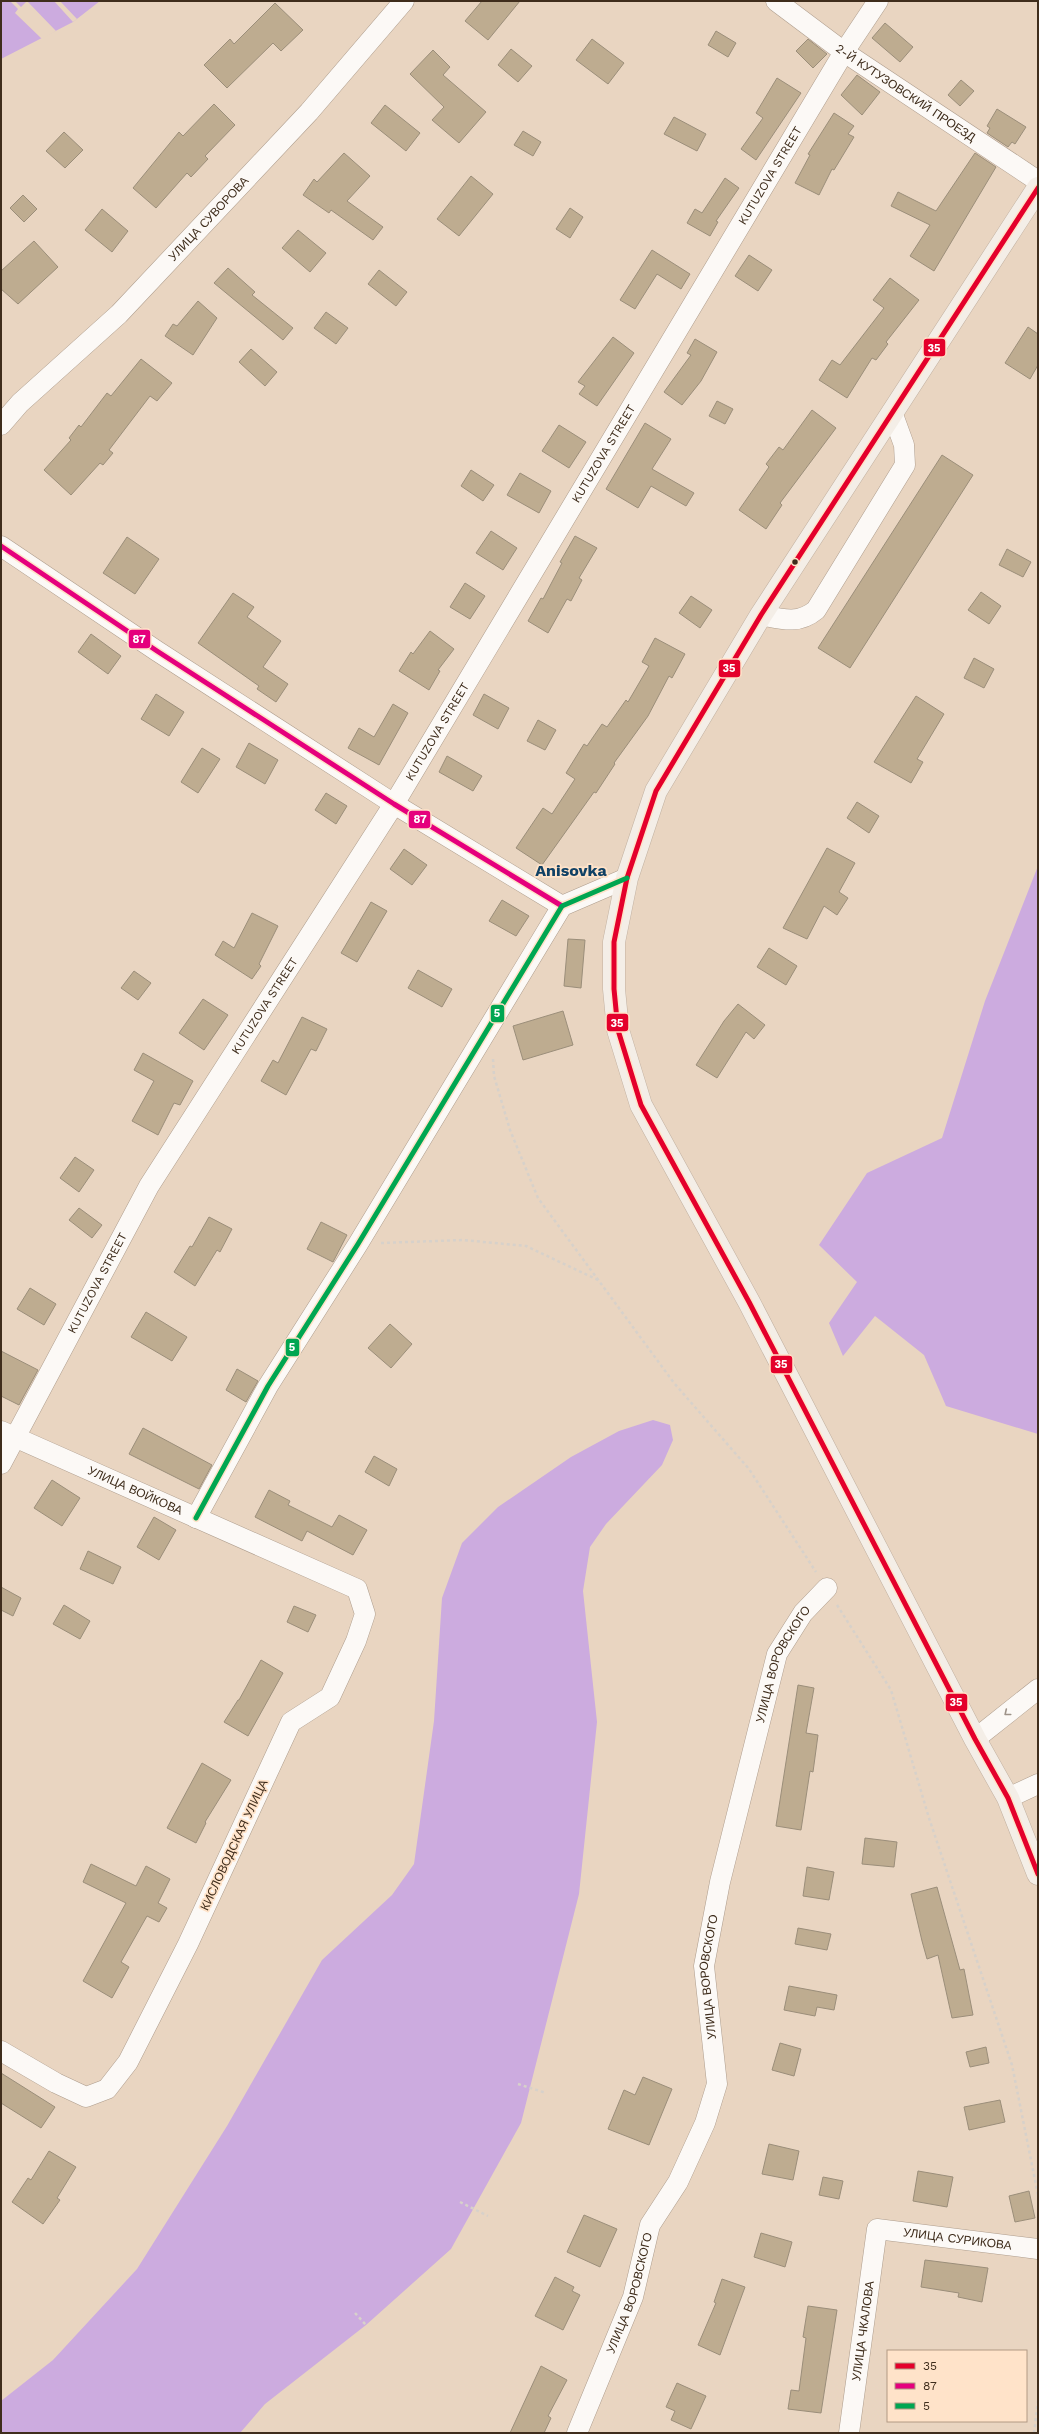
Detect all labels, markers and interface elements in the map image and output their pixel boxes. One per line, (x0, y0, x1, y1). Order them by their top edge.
street label: 2-Й КУТУЗОВСКИЙ ПРОЕЗД (833, 41, 978, 144)
street label: KUTUZOVA STREET (735, 124, 805, 227)
street label: УЛИЦА СУВОРОВА (166, 174, 252, 264)
line badge: 35 (923, 338, 946, 357)
text: 35 (928, 342, 940, 355)
street label: KUTUZOVA STREET (569, 402, 638, 505)
unlabelled marker (790, 557, 800, 567)
line badge: 87 (128, 629, 151, 649)
text: 87 (132, 633, 146, 646)
line badge: 35 (718, 659, 741, 678)
text: 35 (723, 662, 735, 675)
street label: KUTUZOVA STREET (402, 680, 472, 783)
line badge: 87 (408, 810, 431, 829)
text: 87 (413, 813, 427, 826)
district label: Anisovka (535, 861, 607, 880)
street label: KUTUZOVA STREET (228, 955, 301, 1057)
line badge: 5 (490, 1004, 505, 1023)
text: 5 (494, 1007, 500, 1020)
line badge: 35 (606, 1013, 629, 1032)
text: 35 (611, 1017, 623, 1030)
street label: KUTUZOVA STREET (65, 1230, 130, 1336)
line badge: 5 (285, 1338, 300, 1357)
text: 5 (289, 1341, 295, 1354)
line badge: 35 (770, 1355, 793, 1374)
text: 35 (775, 1358, 787, 1371)
street label: УЛИЦА ВОЙКОВА (86, 1464, 185, 1518)
street label: УЛИЦА ВОРОВСКОГО (753, 1603, 813, 1724)
line badge: 35 (945, 1693, 968, 1712)
text: 35 (950, 1696, 962, 1709)
one-way arrow (1005, 1709, 1012, 1716)
street label: КИСЛОВОДСКАЯ УЛИЦА (197, 1777, 271, 1913)
street label: УЛИЦА ВОРОВСКОГО (696, 1913, 721, 2040)
street label: УЛИЦА СУРИКОВА (902, 2225, 1012, 2253)
street label: УЛИЦА ВОРОВСКОГО (604, 2231, 655, 2355)
street label: УЛИЦА ЧКАЛОВА (849, 2280, 877, 2382)
legend (887, 2350, 1027, 2422)
text: 35 (923, 2359, 937, 2373)
text: 87 (923, 2379, 937, 2393)
text: 5 (923, 2399, 930, 2413)

